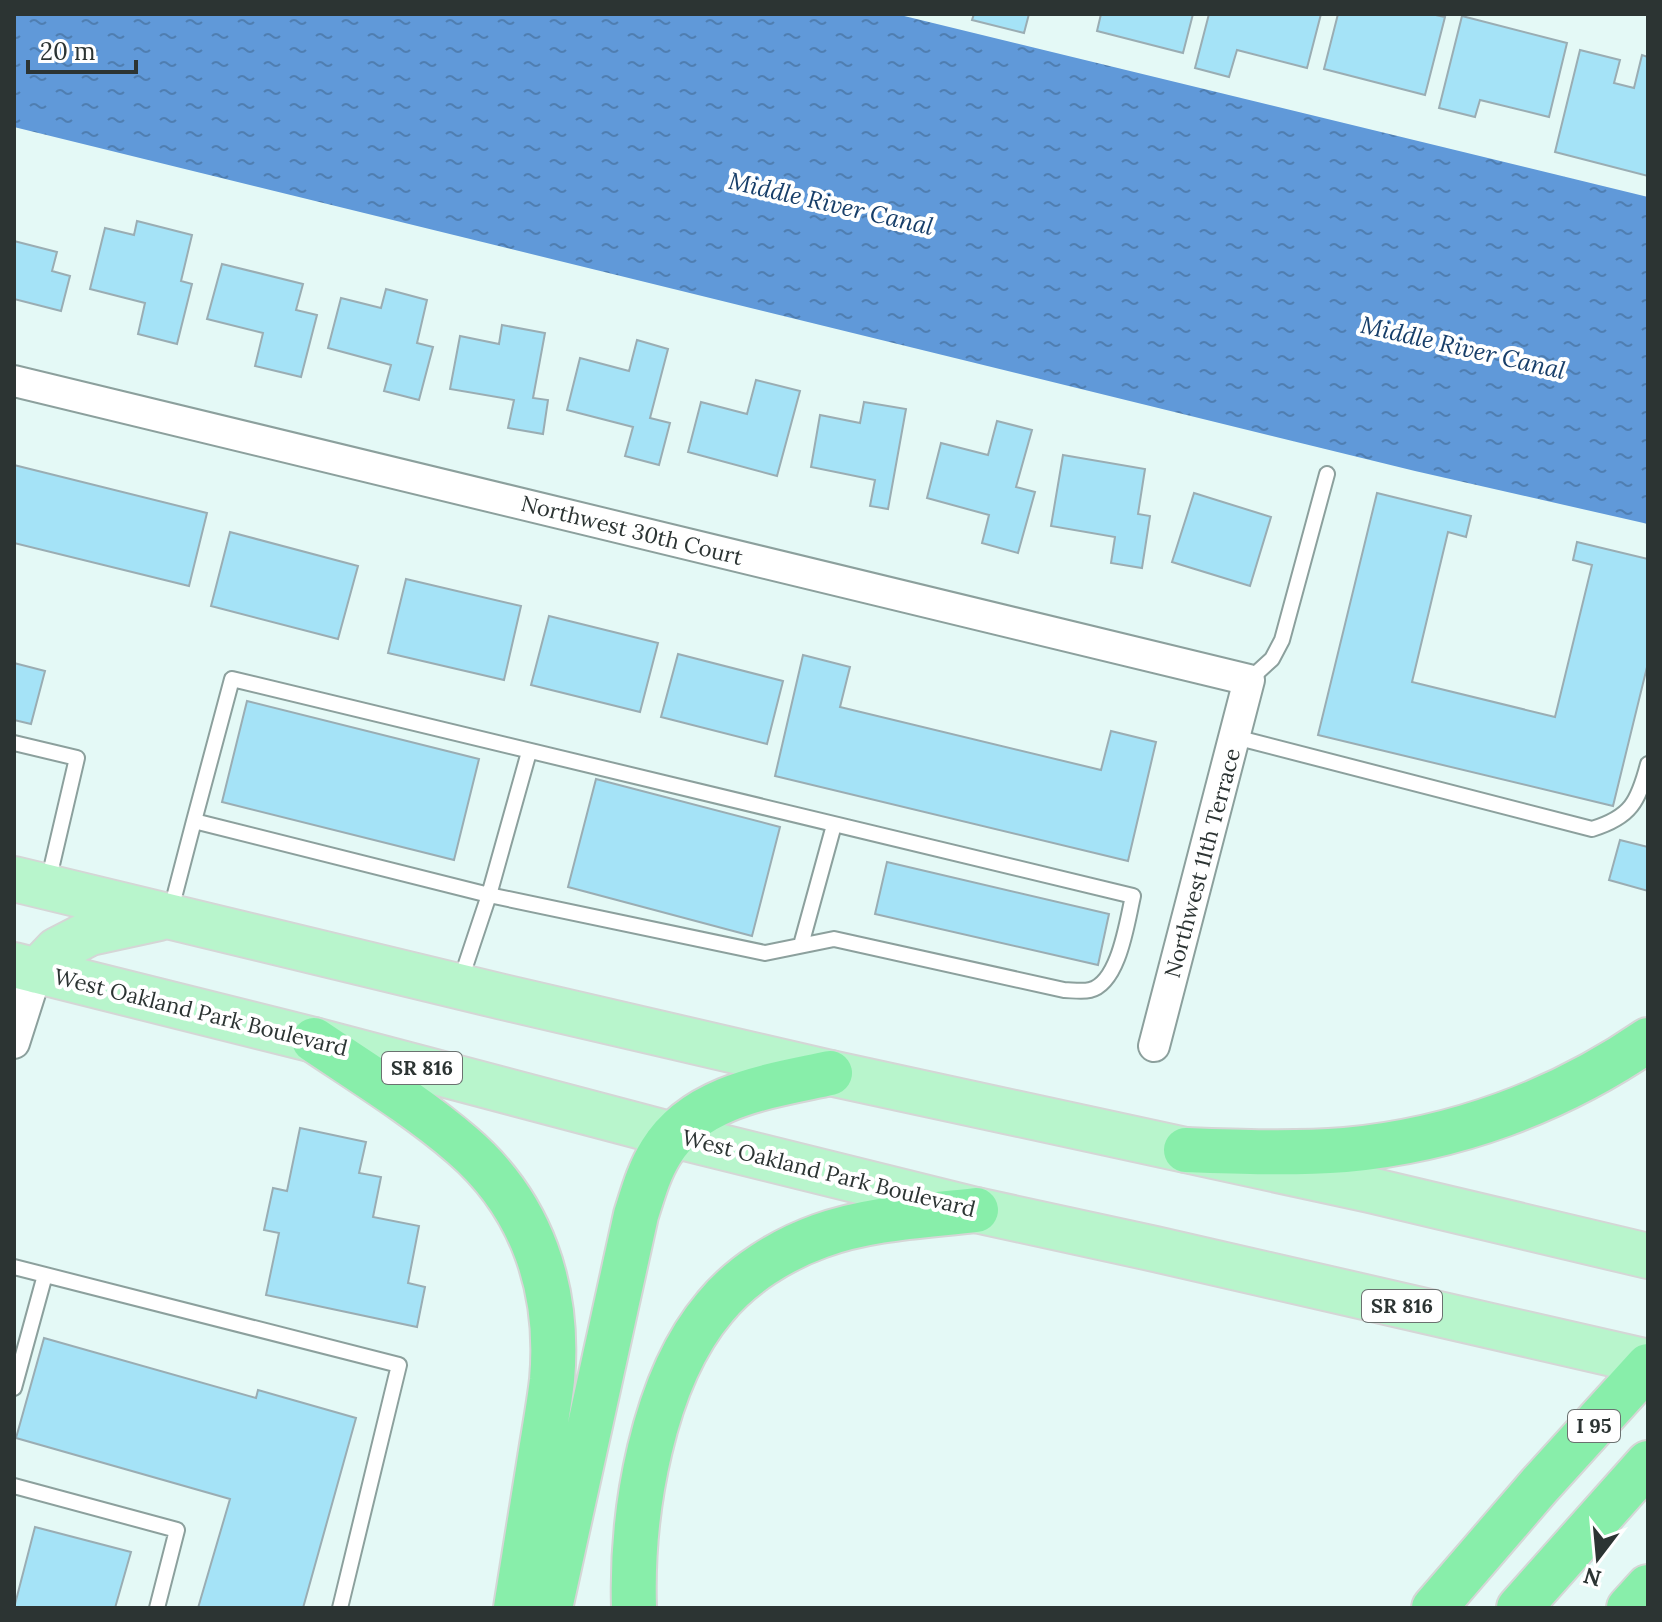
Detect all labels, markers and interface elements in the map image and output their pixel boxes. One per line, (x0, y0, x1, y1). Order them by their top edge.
scale bar (28, 24, 136, 74)
text: 20 m (40, 36, 96, 67)
water label: Middle River Canal (726, 165, 937, 242)
water label: Middle River Canal (1358, 309, 1569, 386)
street label: Northwest 30th Court (518, 489, 746, 571)
street label: Northwest 11th Terrace (1158, 745, 1246, 981)
street label: West Oakland Park Boulevard (51, 962, 351, 1062)
road number: SR 816 (382, 1052, 462, 1084)
street label: West Oakland Park Boulevard (679, 1123, 979, 1223)
road number: SR 816 (1362, 1290, 1442, 1322)
road number: I 95 (1568, 1410, 1620, 1442)
north arrow (1558, 1518, 1638, 1598)
text: N (1580, 1561, 1605, 1593)

